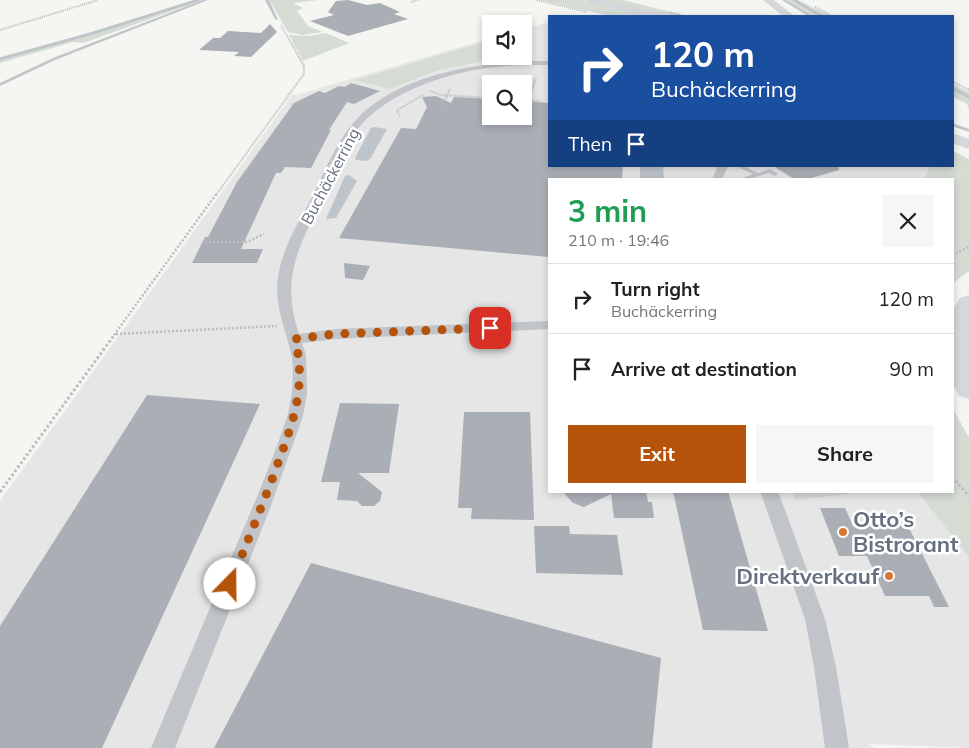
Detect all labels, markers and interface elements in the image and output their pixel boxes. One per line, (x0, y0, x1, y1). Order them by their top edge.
map controls (482, 15, 532, 125)
button: sound (482, 15, 532, 65)
text: 120 m (651, 32, 755, 76)
icon: right (568, 35, 633, 100)
button: search (482, 75, 532, 125)
text: Buchäckerring (651, 75, 797, 103)
street label: Buchäckerring (296, 124, 364, 228)
icon: arrive (622, 130, 650, 158)
text: Then (568, 132, 612, 156)
text: 3 min (568, 192, 647, 230)
button: close (882, 195, 934, 247)
text: 210 m · 19:46 (568, 230, 669, 250)
text: Turn right (611, 277, 700, 301)
icon: right (568, 285, 596, 313)
text: 120 m (878, 287, 934, 311)
text: Buchäckerring (611, 301, 717, 321)
pin (469, 307, 511, 349)
icon: arrive (476, 314, 504, 342)
icon: arrive (568, 355, 596, 383)
text: Arrive at destination (611, 357, 797, 381)
text: 90 m (890, 357, 934, 381)
button: Exit (568, 425, 746, 483)
button: Share (756, 425, 934, 483)
place label: Otto’s Bistrorant (853, 505, 958, 558)
marker: Otto’s Bistrorant (837, 526, 849, 538)
position arrow (203, 557, 255, 609)
place label: Direktverkauf (736, 562, 880, 590)
marker: Direktverkauf (883, 570, 895, 582)

